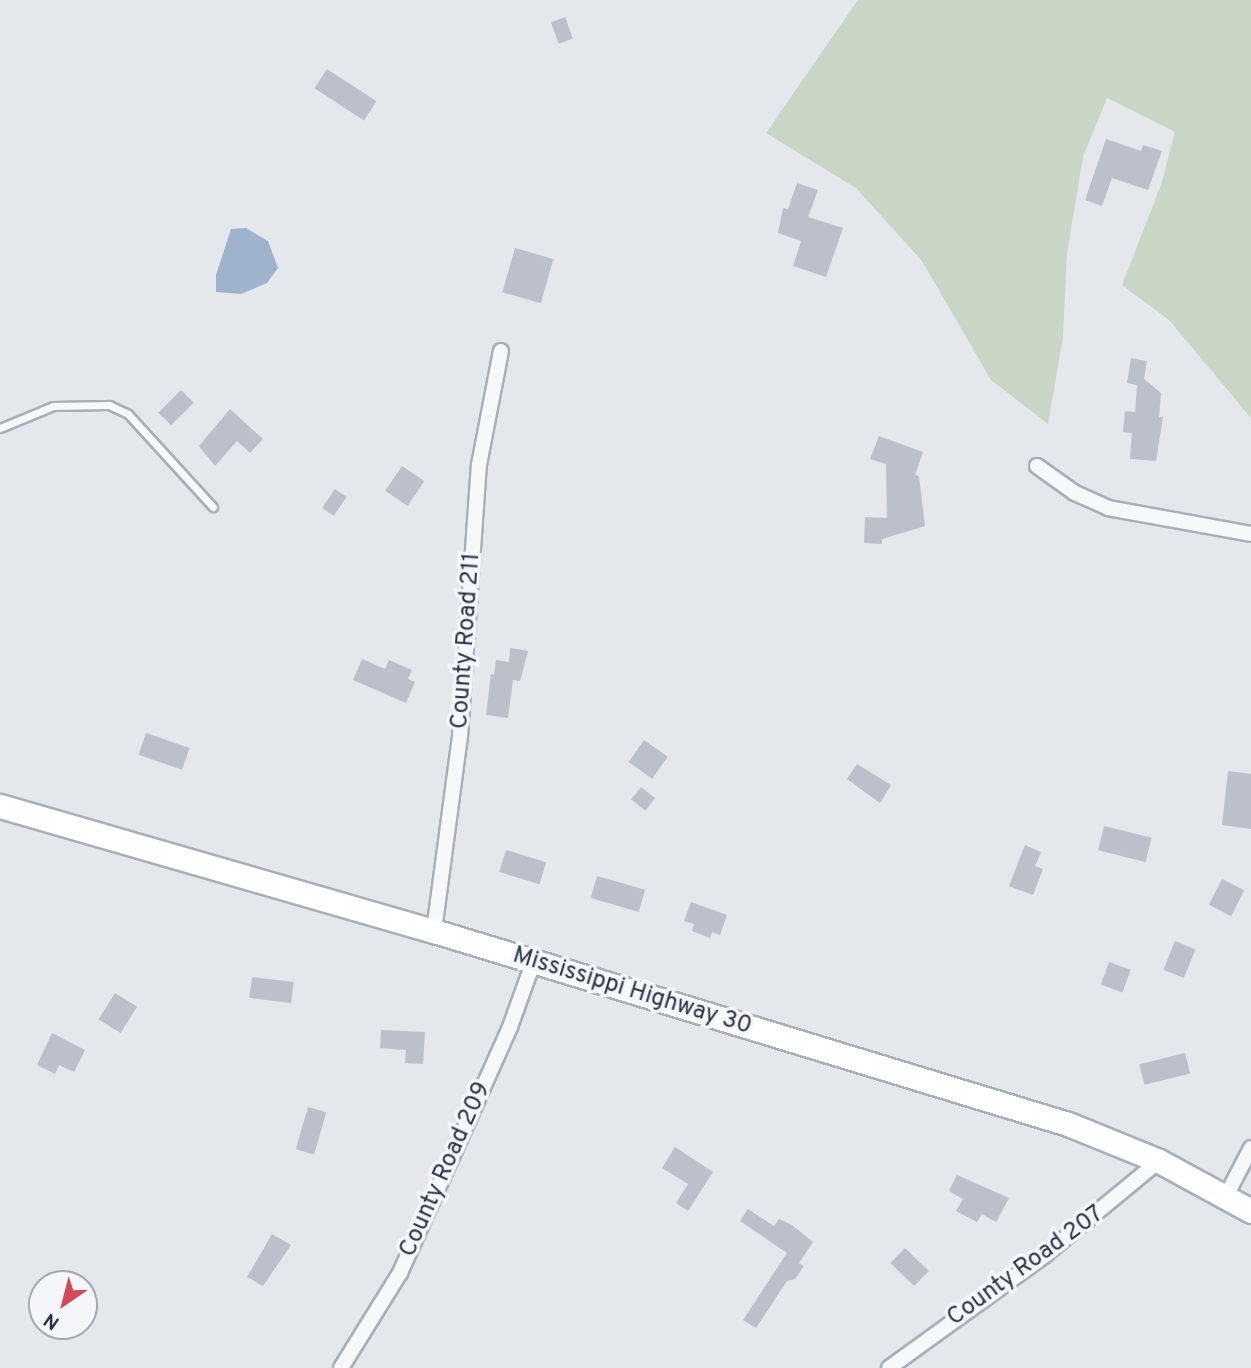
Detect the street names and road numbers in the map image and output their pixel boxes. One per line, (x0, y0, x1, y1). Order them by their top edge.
street label: County Road 211 (446, 552, 488, 730)
street label: Mississippi Highway 30 (509, 942, 755, 1042)
street label: County Road 209 (395, 1078, 497, 1262)
street label: County Road 207 (942, 1201, 1110, 1333)

